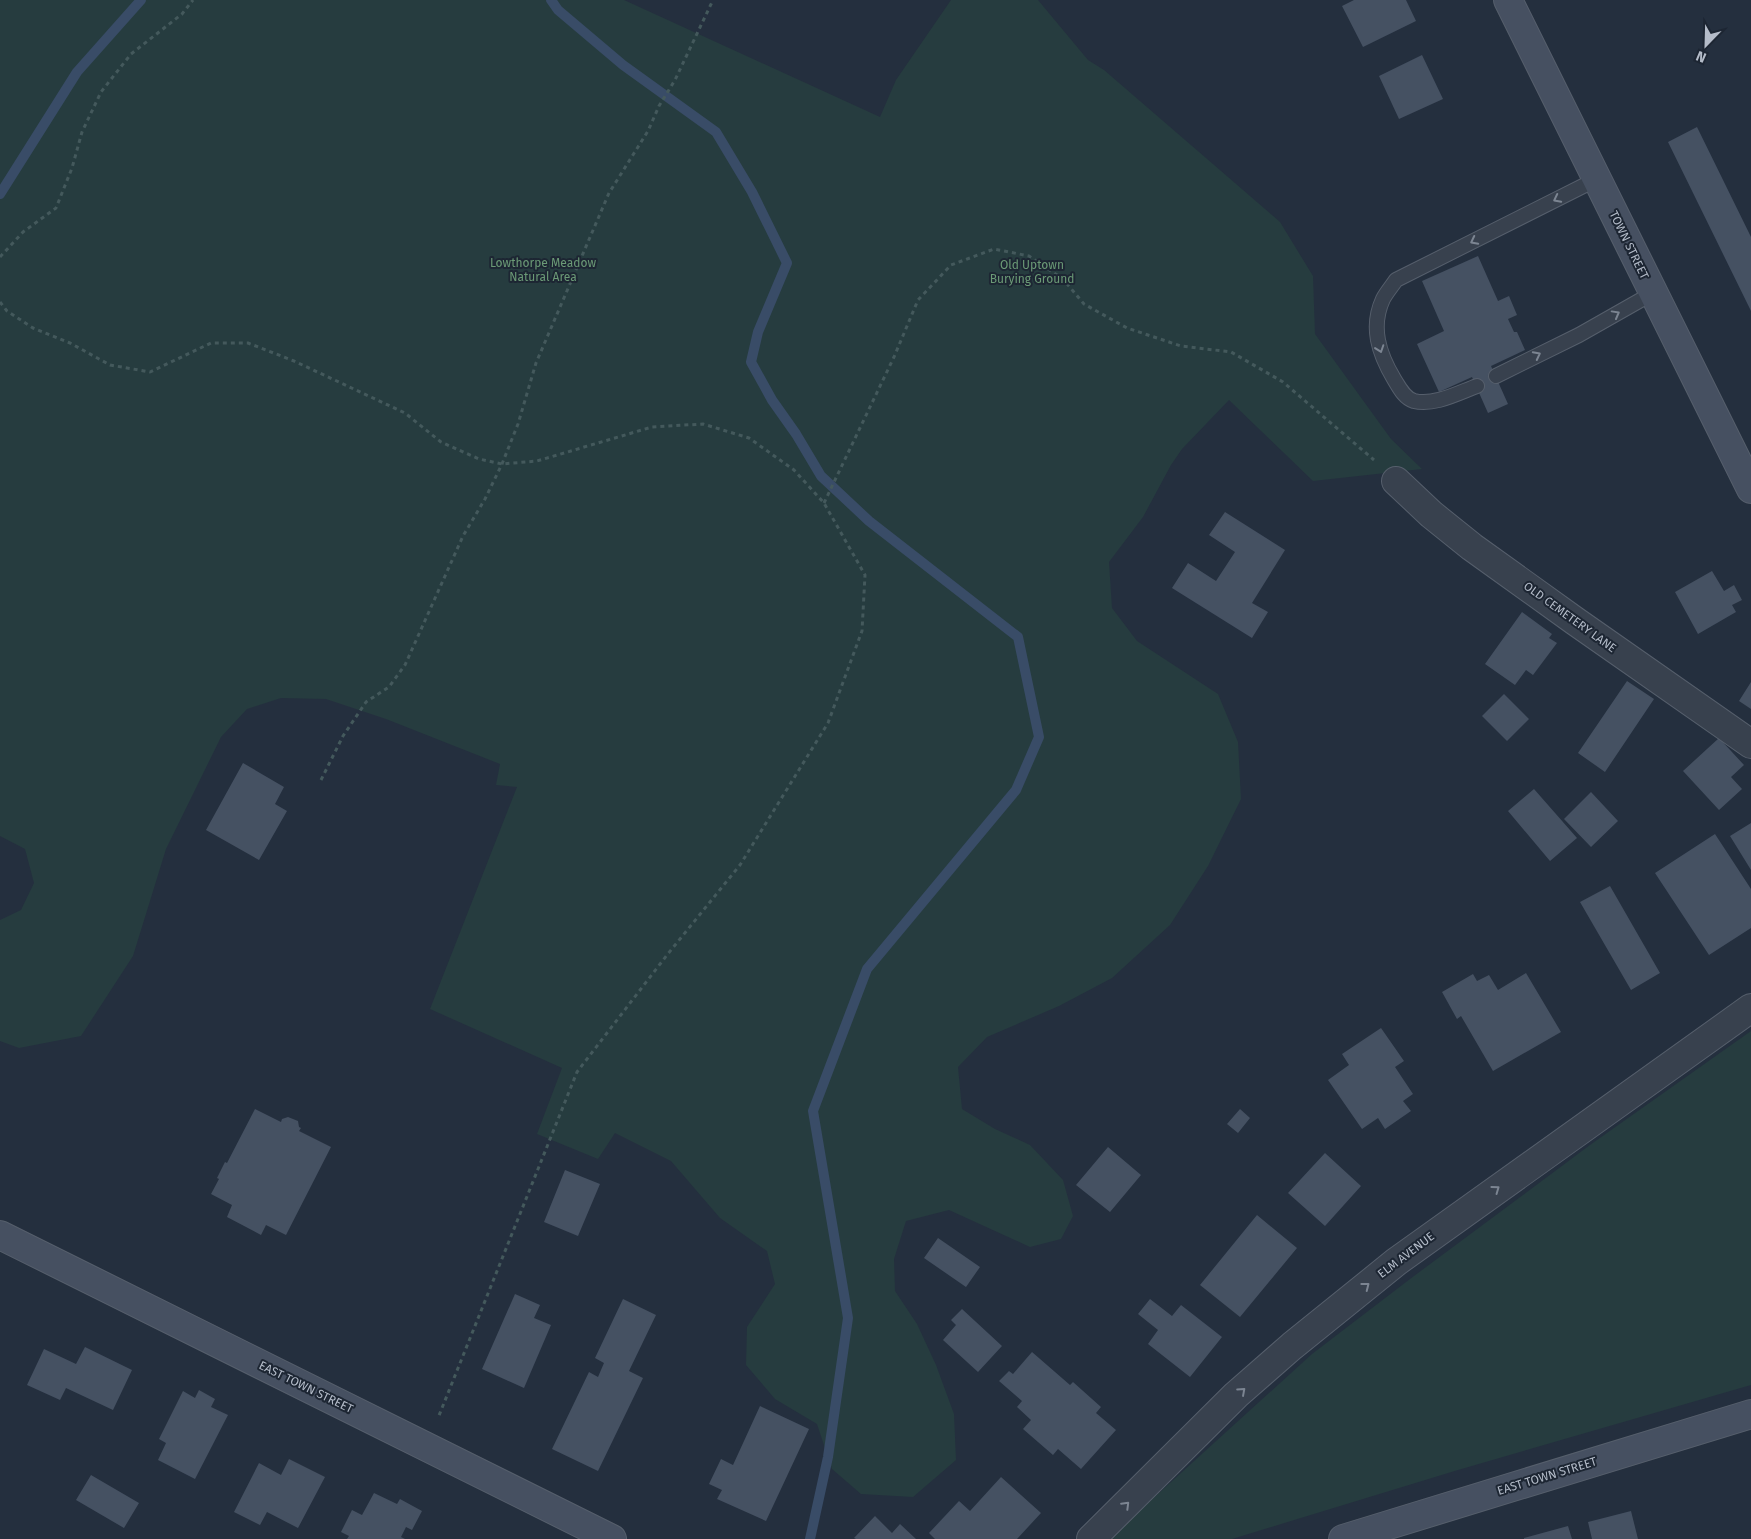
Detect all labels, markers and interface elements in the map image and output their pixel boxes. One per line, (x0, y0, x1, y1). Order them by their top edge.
north arrow (1681, 20, 1731, 70)
text: N (1694, 47, 1709, 66)
one-way arrow (1553, 193, 1562, 203)
street label: TOWN STREET (1606, 209, 1652, 282)
one-way arrow (1470, 235, 1479, 245)
park label: Lowthorpe Meadow Natural Area (490, 256, 596, 284)
park label: Old Uptown Burying Ground (990, 258, 1074, 286)
one-way arrow (1611, 310, 1620, 320)
one-way arrow (1375, 345, 1385, 353)
one-way arrow (1532, 352, 1541, 362)
street label: OLD CEMETERY LANE (1521, 579, 1619, 655)
one-way arrow (1491, 1186, 1500, 1196)
street label: ELM AVENUE (1375, 1229, 1437, 1281)
one-way arrow (1360, 1283, 1369, 1291)
street label: EAST TOWN STREET (257, 1358, 356, 1416)
one-way arrow (1236, 1387, 1245, 1396)
street label: EAST TOWN STREET (1496, 1454, 1599, 1498)
one-way arrow (1120, 1502, 1129, 1511)

